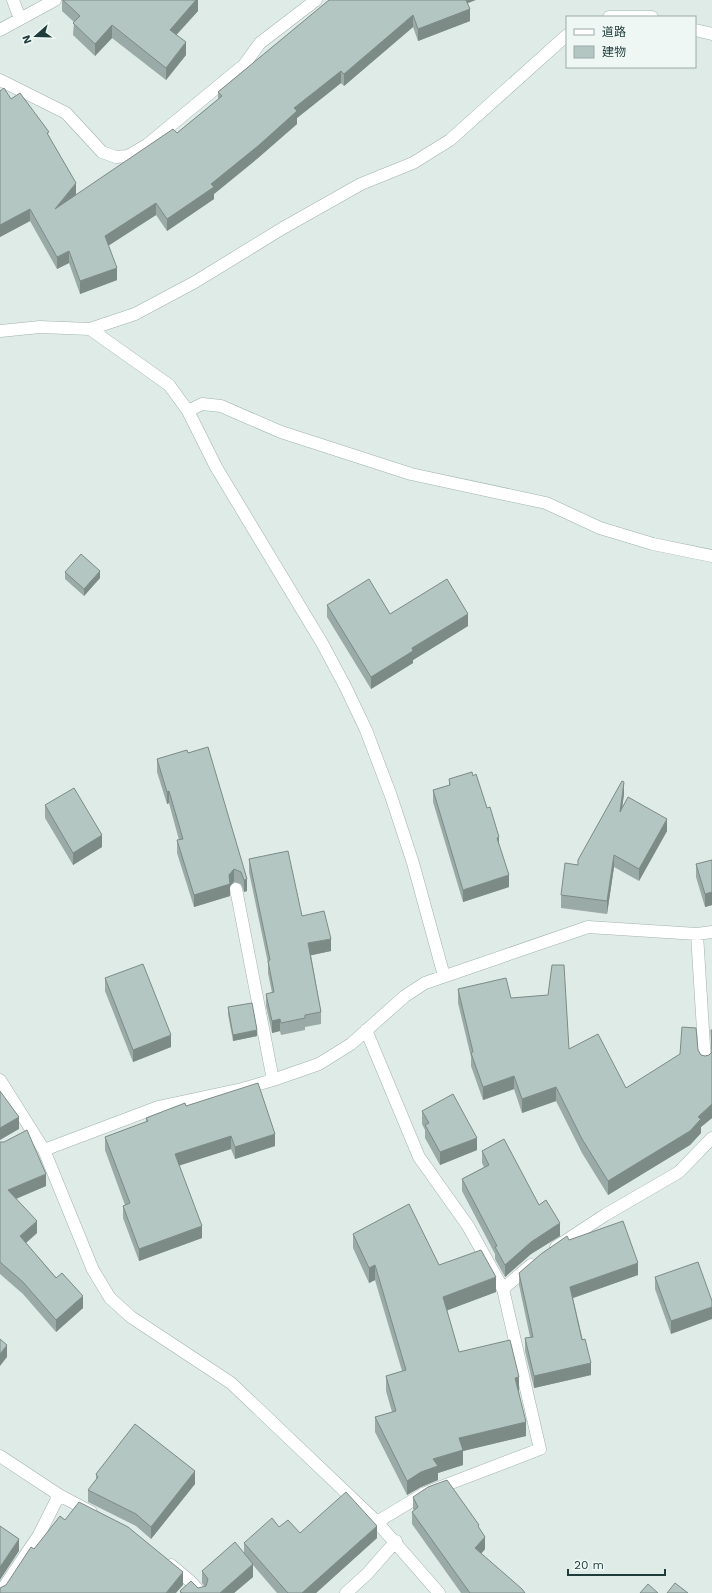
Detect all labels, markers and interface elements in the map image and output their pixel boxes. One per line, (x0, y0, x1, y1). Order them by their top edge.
north arrow (16, 16, 56, 56)
legend (566, 16, 696, 68)
text: 道路 (602, 25, 626, 39)
text: N (20, 33, 35, 45)
text: 建物 (602, 45, 626, 59)
scale bar (568, 1551, 665, 1577)
text: 20 m (574, 1558, 604, 1572)

